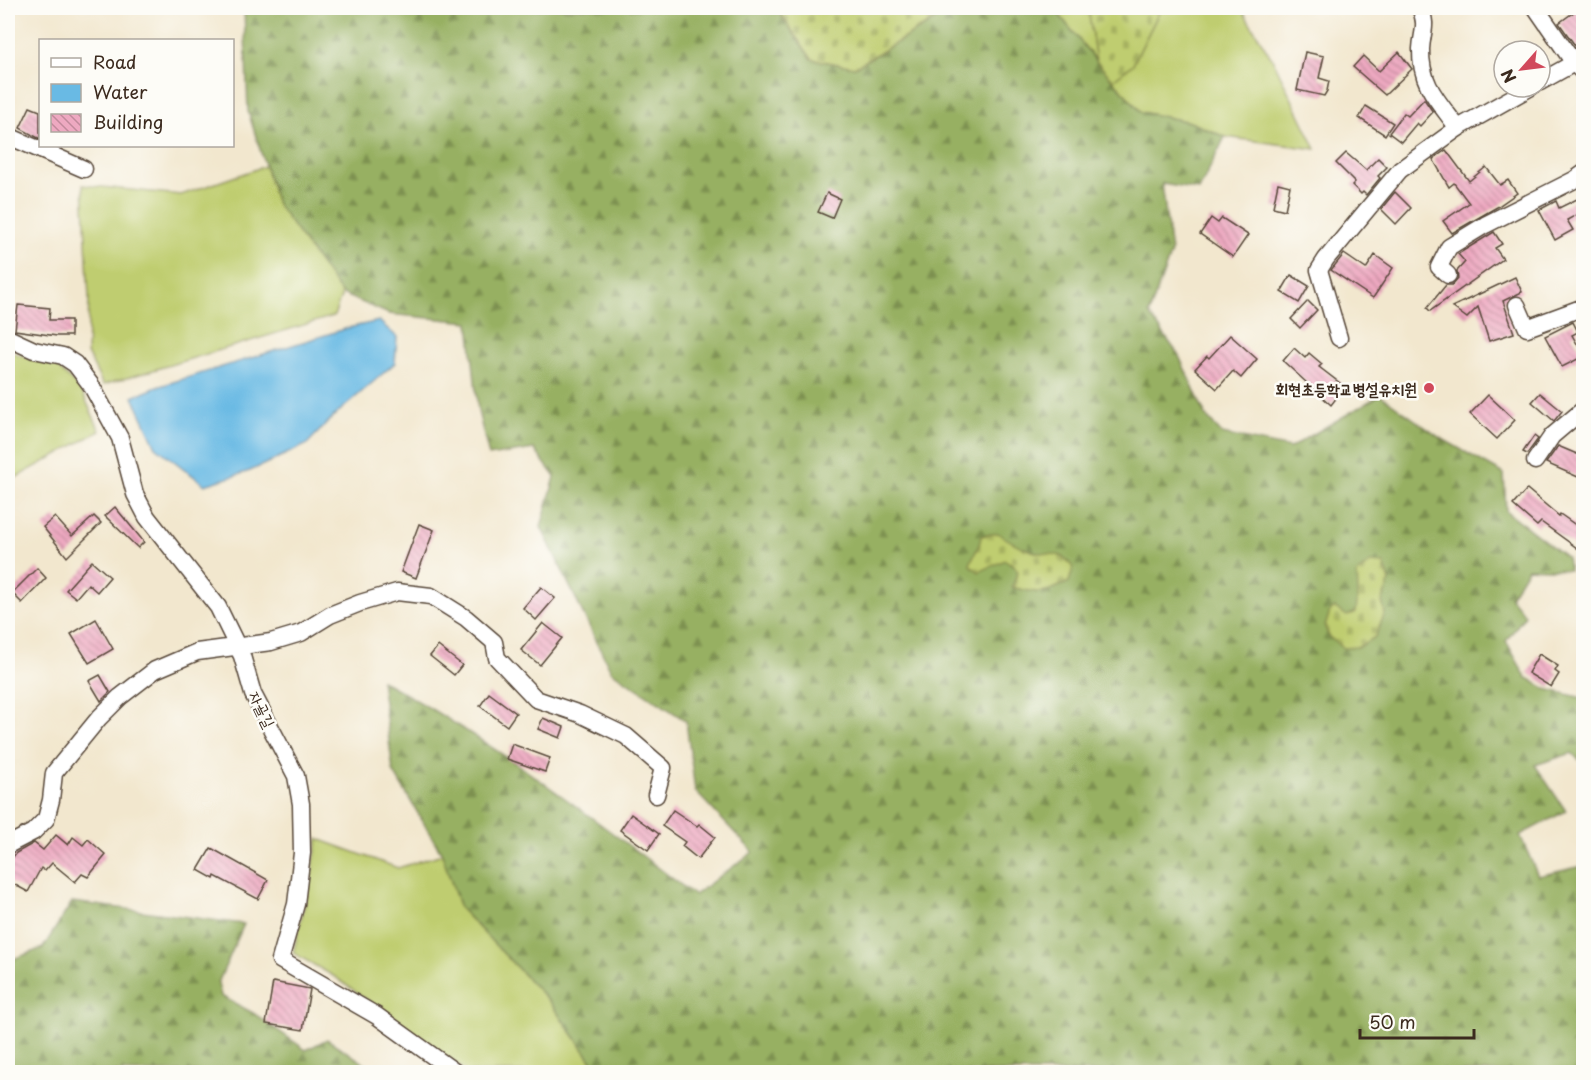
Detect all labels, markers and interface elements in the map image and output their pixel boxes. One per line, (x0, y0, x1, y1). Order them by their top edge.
legend (39, 39, 234, 147)
north arrow (1492, 39, 1552, 99)
text: Road (93, 48, 137, 75)
text: N (1494, 65, 1521, 88)
text: Water (93, 78, 148, 105)
text: Building (93, 108, 163, 135)
place label: 회현초등학교병설유치원 (1275, 376, 1417, 400)
marker: 회현초등학교병설유치원 (1422, 381, 1436, 395)
street label: 자골길 (244, 686, 282, 732)
scale bar (1360, 1002, 1474, 1040)
text: 50 m (1369, 1008, 1416, 1035)

